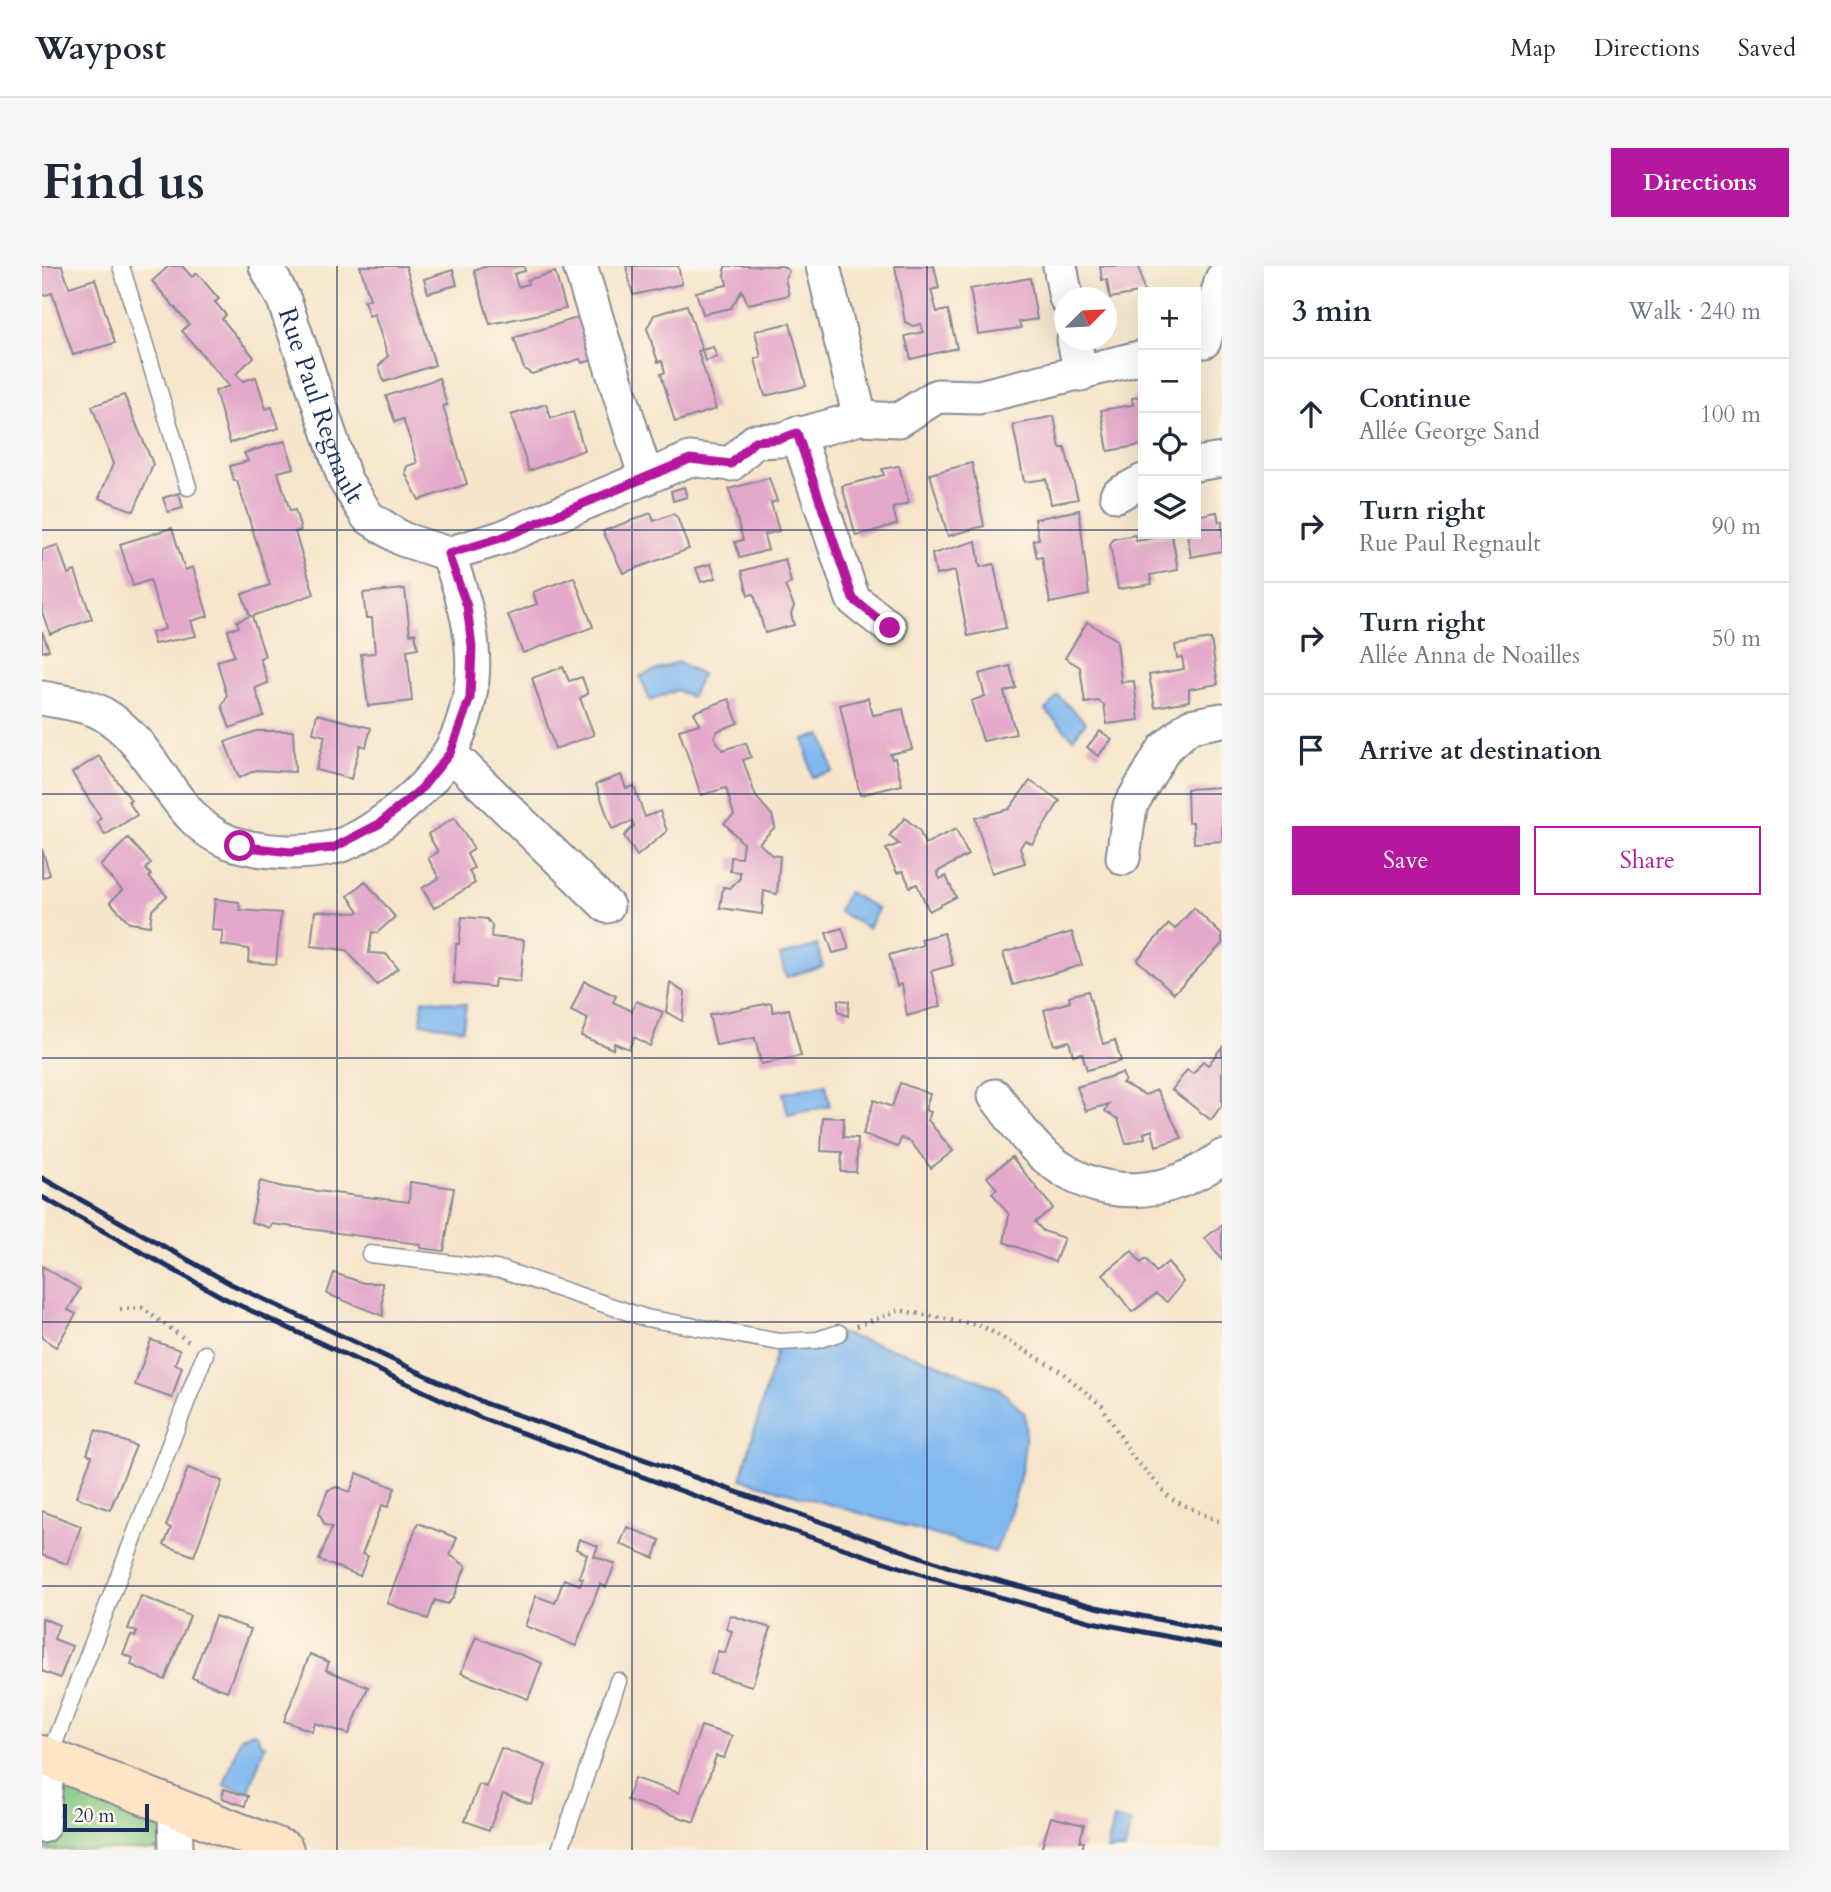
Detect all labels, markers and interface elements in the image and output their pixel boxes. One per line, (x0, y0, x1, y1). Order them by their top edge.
text: Waypost (35, 26, 166, 71)
text: Map (1510, 32, 1556, 65)
text: Directions (1594, 32, 1700, 65)
text: Saved (1738, 32, 1796, 65)
button: Directions (1611, 148, 1789, 217)
text: Find us (42, 149, 205, 216)
north arrow (1054, 287, 1117, 350)
map controls (1138, 287, 1201, 539)
button: + (1138, 287, 1201, 350)
text: 3 min (1292, 291, 1372, 332)
text: Walk · 240 m (1628, 296, 1761, 327)
street label: Rue Paul Regnault (270, 303, 373, 510)
button: − (1138, 350, 1201, 413)
text: Continue (1359, 381, 1471, 416)
icon: ahead (1292, 395, 1330, 433)
text: 100 m (1700, 399, 1761, 430)
button: locate (1138, 413, 1201, 476)
text: Allée George Sand (1359, 416, 1540, 447)
button: layers (1138, 476, 1201, 539)
text: Turn right (1359, 493, 1486, 528)
icon: right (1292, 507, 1330, 545)
text: 90 m (1712, 511, 1761, 542)
text: Rue Paul Regnault (1359, 528, 1540, 559)
text: Turn right (1359, 605, 1486, 640)
route end (874, 612, 905, 643)
icon: right (1292, 619, 1330, 657)
text: 50 m (1712, 623, 1761, 654)
text: Allée Anna de Noailles (1359, 640, 1580, 671)
icon: arrive (1292, 731, 1330, 769)
text: Arrive at destination (1359, 733, 1602, 768)
button: Save (1292, 826, 1520, 895)
button: Share (1534, 826, 1761, 895)
route start (224, 830, 255, 861)
scale bar (63, 1801, 149, 1833)
text: 20 m (74, 1803, 115, 1829)

